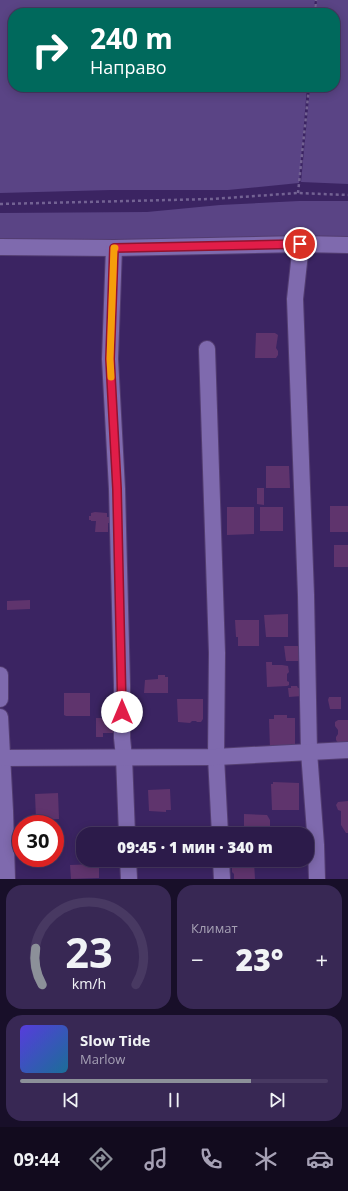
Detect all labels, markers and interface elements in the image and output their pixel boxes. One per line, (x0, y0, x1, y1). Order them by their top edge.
text: 240 m (90, 19, 173, 57)
icon: right (24, 24, 76, 76)
text: Направо (90, 55, 167, 79)
pin (283, 227, 317, 261)
icon: arrive (289, 233, 311, 255)
position arrow (101, 691, 143, 733)
speed limit sign: 30 (12, 815, 64, 867)
text: 09:45 · 1 мин · 340 m (117, 837, 273, 857)
text: Климат (191, 919, 238, 937)
text: 23 (65, 924, 112, 980)
text: 23° (236, 939, 283, 980)
text: − (191, 944, 204, 974)
text: + (315, 944, 328, 974)
text: km/h (71, 974, 106, 993)
text: Slow Tide (80, 1030, 150, 1050)
text: Marlow (80, 1050, 125, 1068)
icon: previous (60, 1089, 82, 1111)
icon: pause (163, 1089, 185, 1111)
icon: next (266, 1089, 288, 1111)
icon: directions (87, 1145, 115, 1173)
icon: music (142, 1145, 170, 1173)
icon: phone (197, 1145, 225, 1173)
icon: climate (252, 1145, 280, 1173)
icon: car (306, 1145, 334, 1173)
text: 09:44 (13, 1147, 60, 1171)

